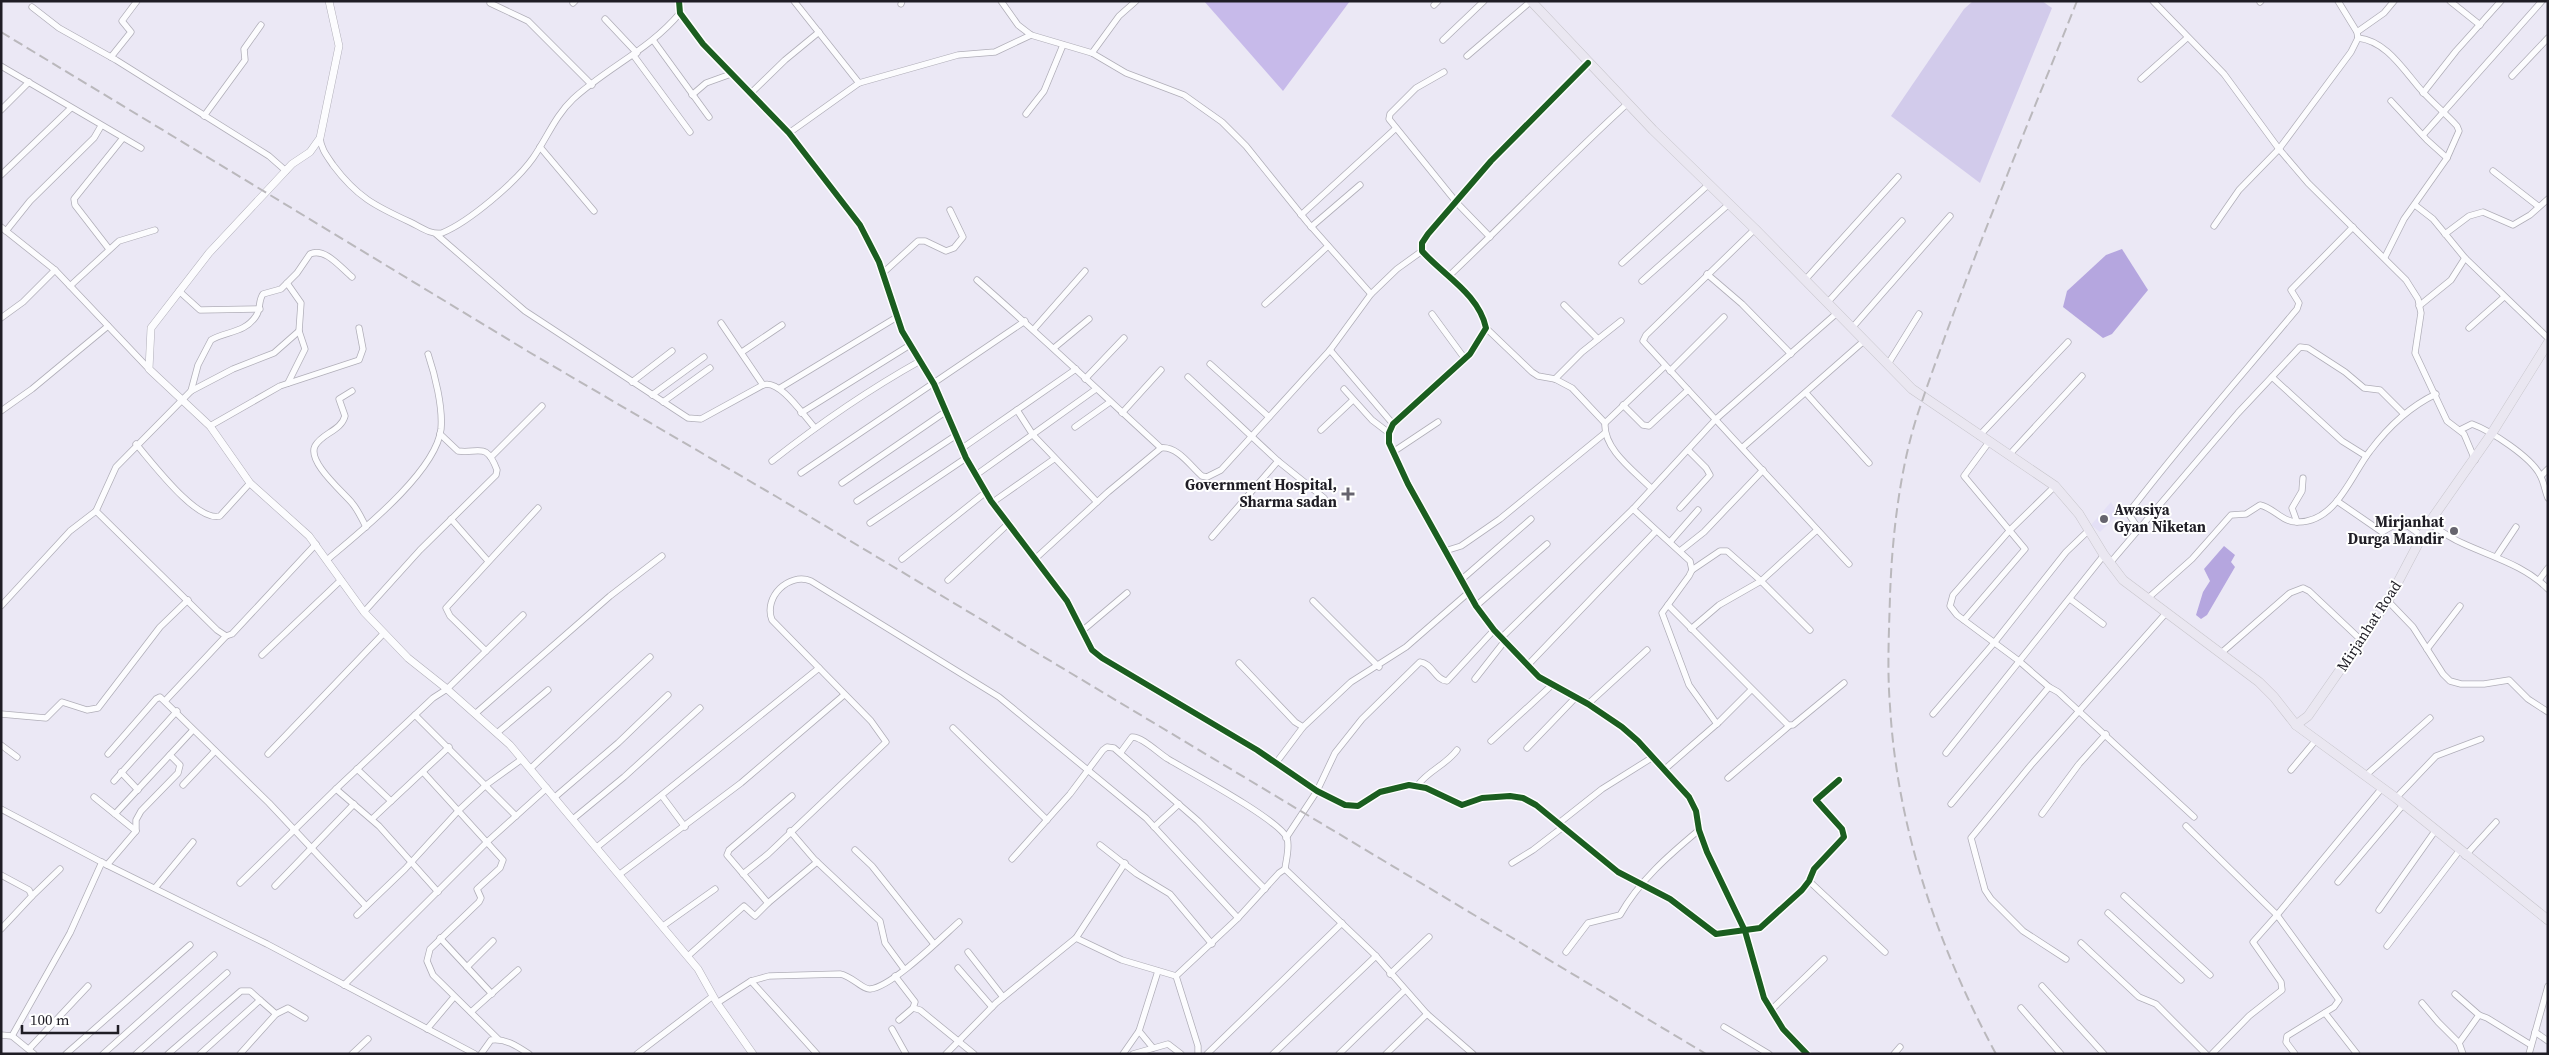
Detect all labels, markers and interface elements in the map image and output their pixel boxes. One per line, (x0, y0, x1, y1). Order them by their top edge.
place label: Government Hospital, Sharma sadan (1185, 474, 1337, 512)
marker: Government Hospital, Sharma sadan (1341, 487, 1355, 501)
place label: Awasiya Gyan Niketan (2114, 499, 2206, 537)
place label: Mirjanhat Durga Mandir (2348, 511, 2445, 549)
marker: Awasiya Gyan Niketan (2098, 513, 2110, 525)
marker: Mirjanhat Durga Mandir (2448, 525, 2460, 537)
street label: Mirjanhat Road (2331, 576, 2406, 675)
scale bar (22, 1002, 119, 1034)
text: 100 m (30, 1009, 70, 1030)

